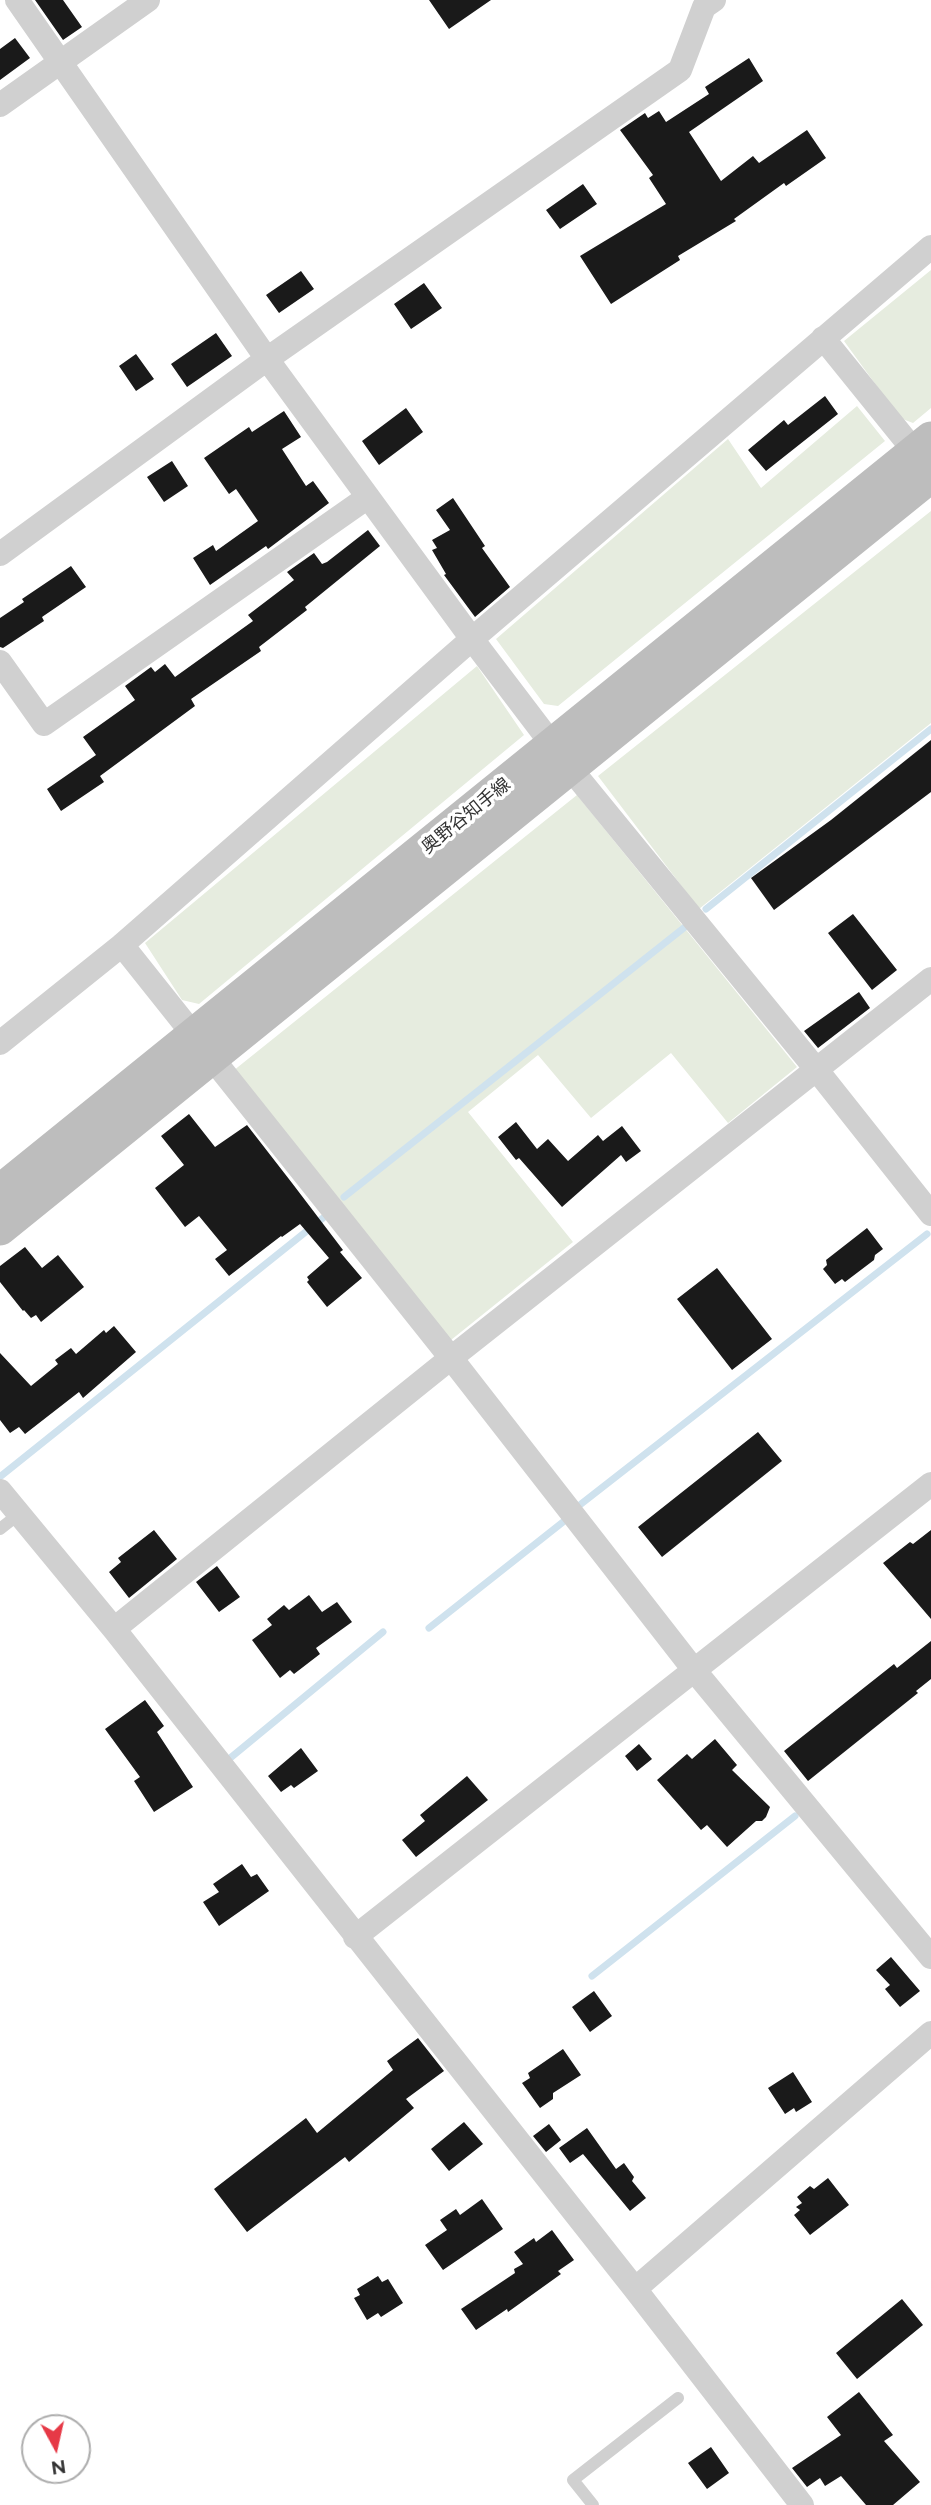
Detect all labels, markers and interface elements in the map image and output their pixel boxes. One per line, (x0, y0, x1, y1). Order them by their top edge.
street label: 奥野谷知手線 (417, 774, 515, 858)
north arrow (21, 2414, 91, 2484)
text: N (50, 2456, 67, 2480)

